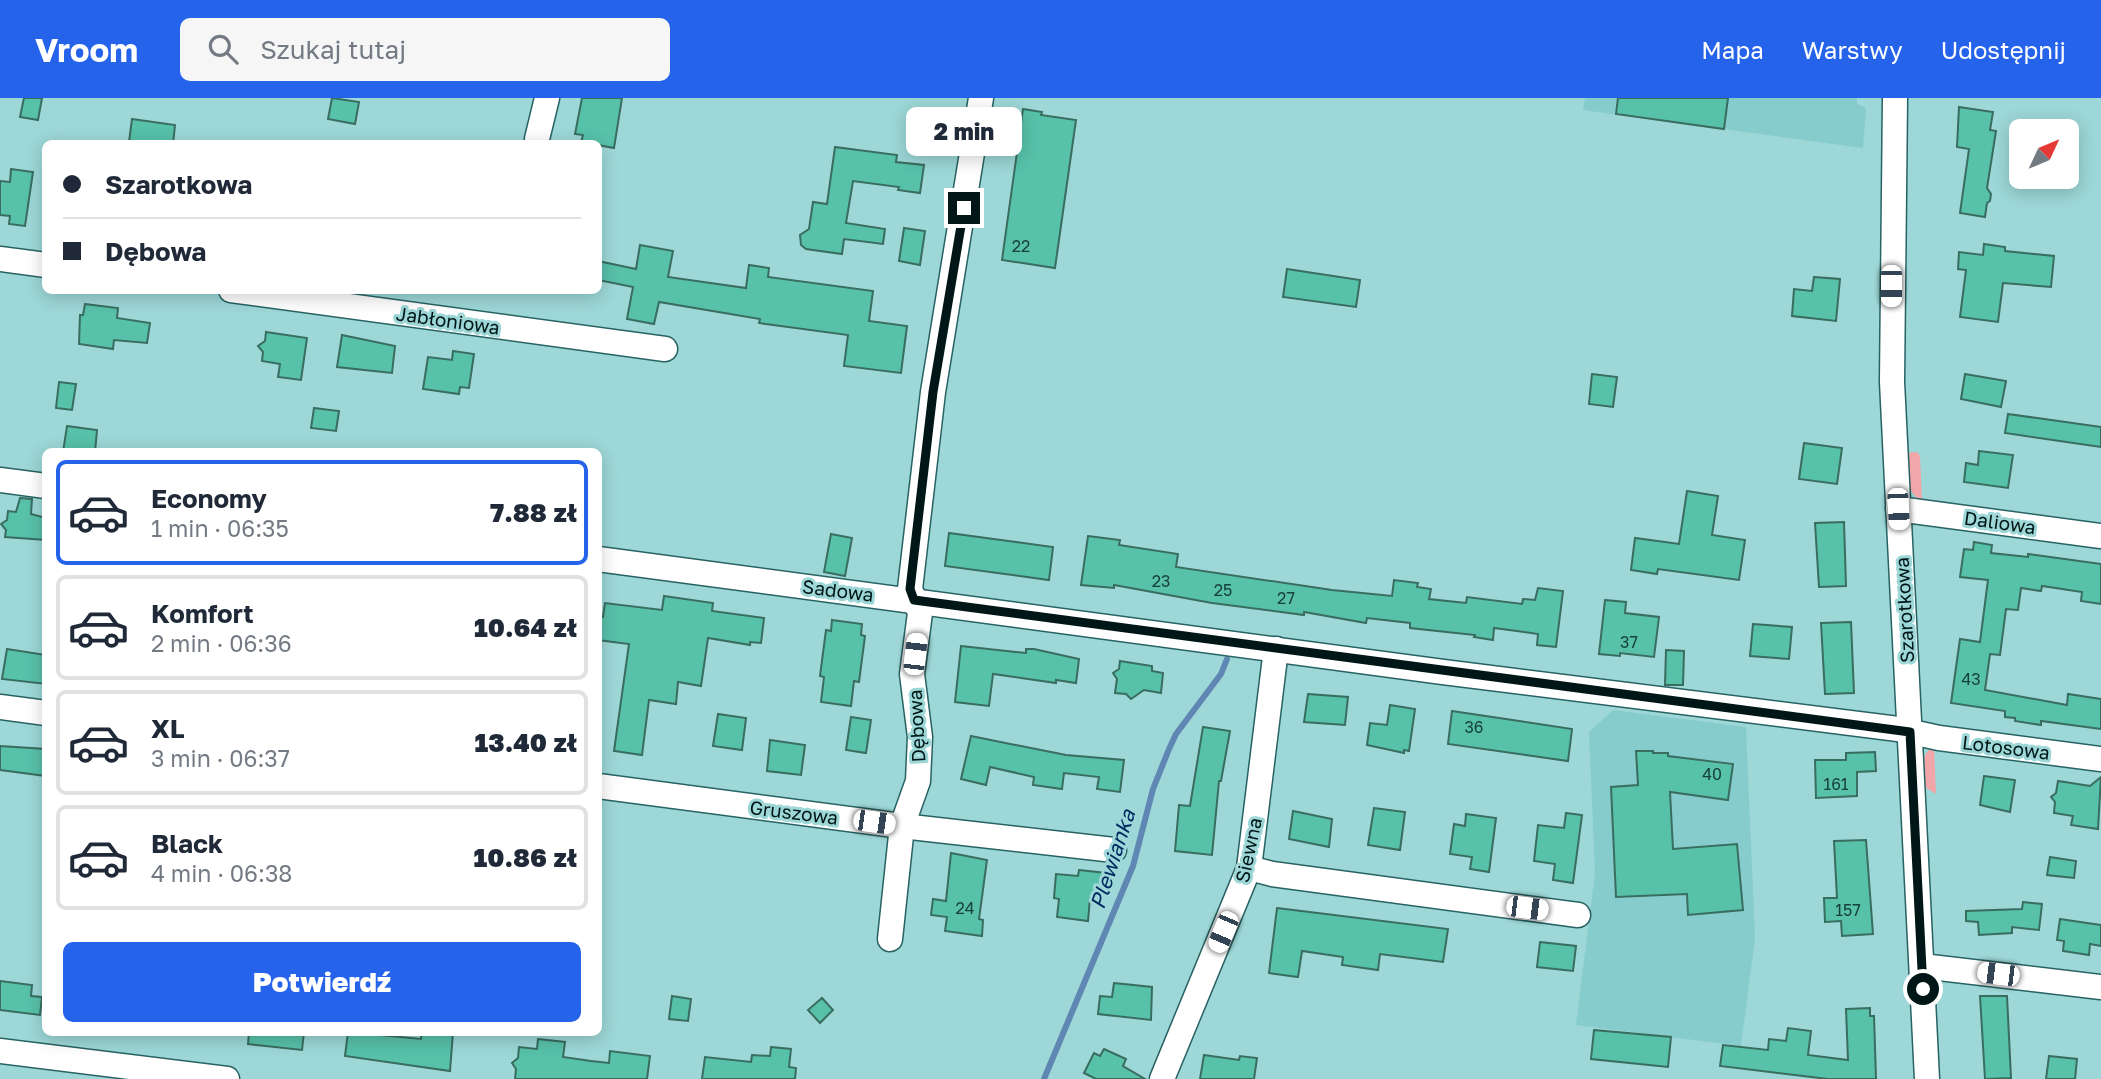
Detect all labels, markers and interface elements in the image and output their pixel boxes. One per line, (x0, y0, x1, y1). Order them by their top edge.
search box (180, 18, 670, 81)
text: Vroom (35, 30, 138, 69)
icon: search (204, 30, 242, 68)
text: Szukaj tutaj (260, 34, 406, 65)
text: Mapa (1701, 35, 1764, 64)
text: Warstwy (1802, 35, 1903, 64)
text: Udostępnij (1941, 35, 2066, 64)
callout: 2 min (906, 106, 1022, 155)
text: 2 min (934, 117, 994, 145)
north arrow (2009, 119, 2079, 189)
map controls (2009, 119, 2079, 189)
text: Szarotkowa (105, 169, 252, 200)
route end (948, 192, 980, 224)
text: Dębowa (105, 236, 206, 267)
house number: 22 (1012, 236, 1030, 256)
car (1881, 265, 1902, 307)
street label: Jabłoniowa (395, 301, 501, 339)
icon: car (67, 481, 130, 544)
text: Economy (151, 483, 267, 514)
car (1887, 487, 1910, 531)
text: 7.88 zł (490, 497, 577, 528)
street label: Daliowa (1963, 506, 2037, 538)
text: 1 min · 06:35 (151, 514, 289, 542)
street label: Szarotkowa (1890, 557, 1918, 663)
house number: 23 (1152, 571, 1170, 591)
street label: Sadowa (801, 574, 875, 606)
house number: 25 (1214, 580, 1232, 600)
house number: 27 (1277, 588, 1295, 608)
icon: car (67, 596, 130, 659)
text: Komfort (151, 598, 254, 629)
text: 10.64 zł (474, 612, 577, 643)
text: 2 min · 06:36 (151, 629, 292, 657)
car (903, 632, 928, 676)
house number: 37 (1620, 632, 1638, 652)
house number: 43 (1961, 669, 1981, 689)
street label: Dębowa (903, 689, 929, 763)
icon: car (67, 711, 130, 774)
text: XL (151, 713, 185, 744)
house number: 36 (1464, 717, 1484, 737)
text: 13.40 zł (475, 727, 577, 758)
street label: Lotosowa (1961, 730, 2051, 764)
text: 3 min · 06:37 (151, 744, 290, 772)
house number: 40 (1702, 764, 1722, 784)
house number: 161 (1823, 774, 1849, 794)
street label: Gruszowa (748, 795, 840, 829)
water label: Plewianka (1084, 805, 1141, 912)
car (852, 809, 897, 835)
street label: Siewna (1230, 815, 1266, 885)
icon: car (67, 826, 130, 889)
text: Black (151, 828, 223, 859)
text: 10.86 zł (474, 842, 577, 873)
text: 4 min · 06:38 (151, 859, 292, 887)
car (1505, 895, 1550, 921)
house number: 24 (955, 898, 975, 918)
house number: 157 (1835, 900, 1861, 920)
car (1206, 909, 1241, 955)
button: Potwierdź (63, 942, 581, 1022)
car (1976, 961, 2021, 987)
route start (1907, 973, 1939, 1005)

